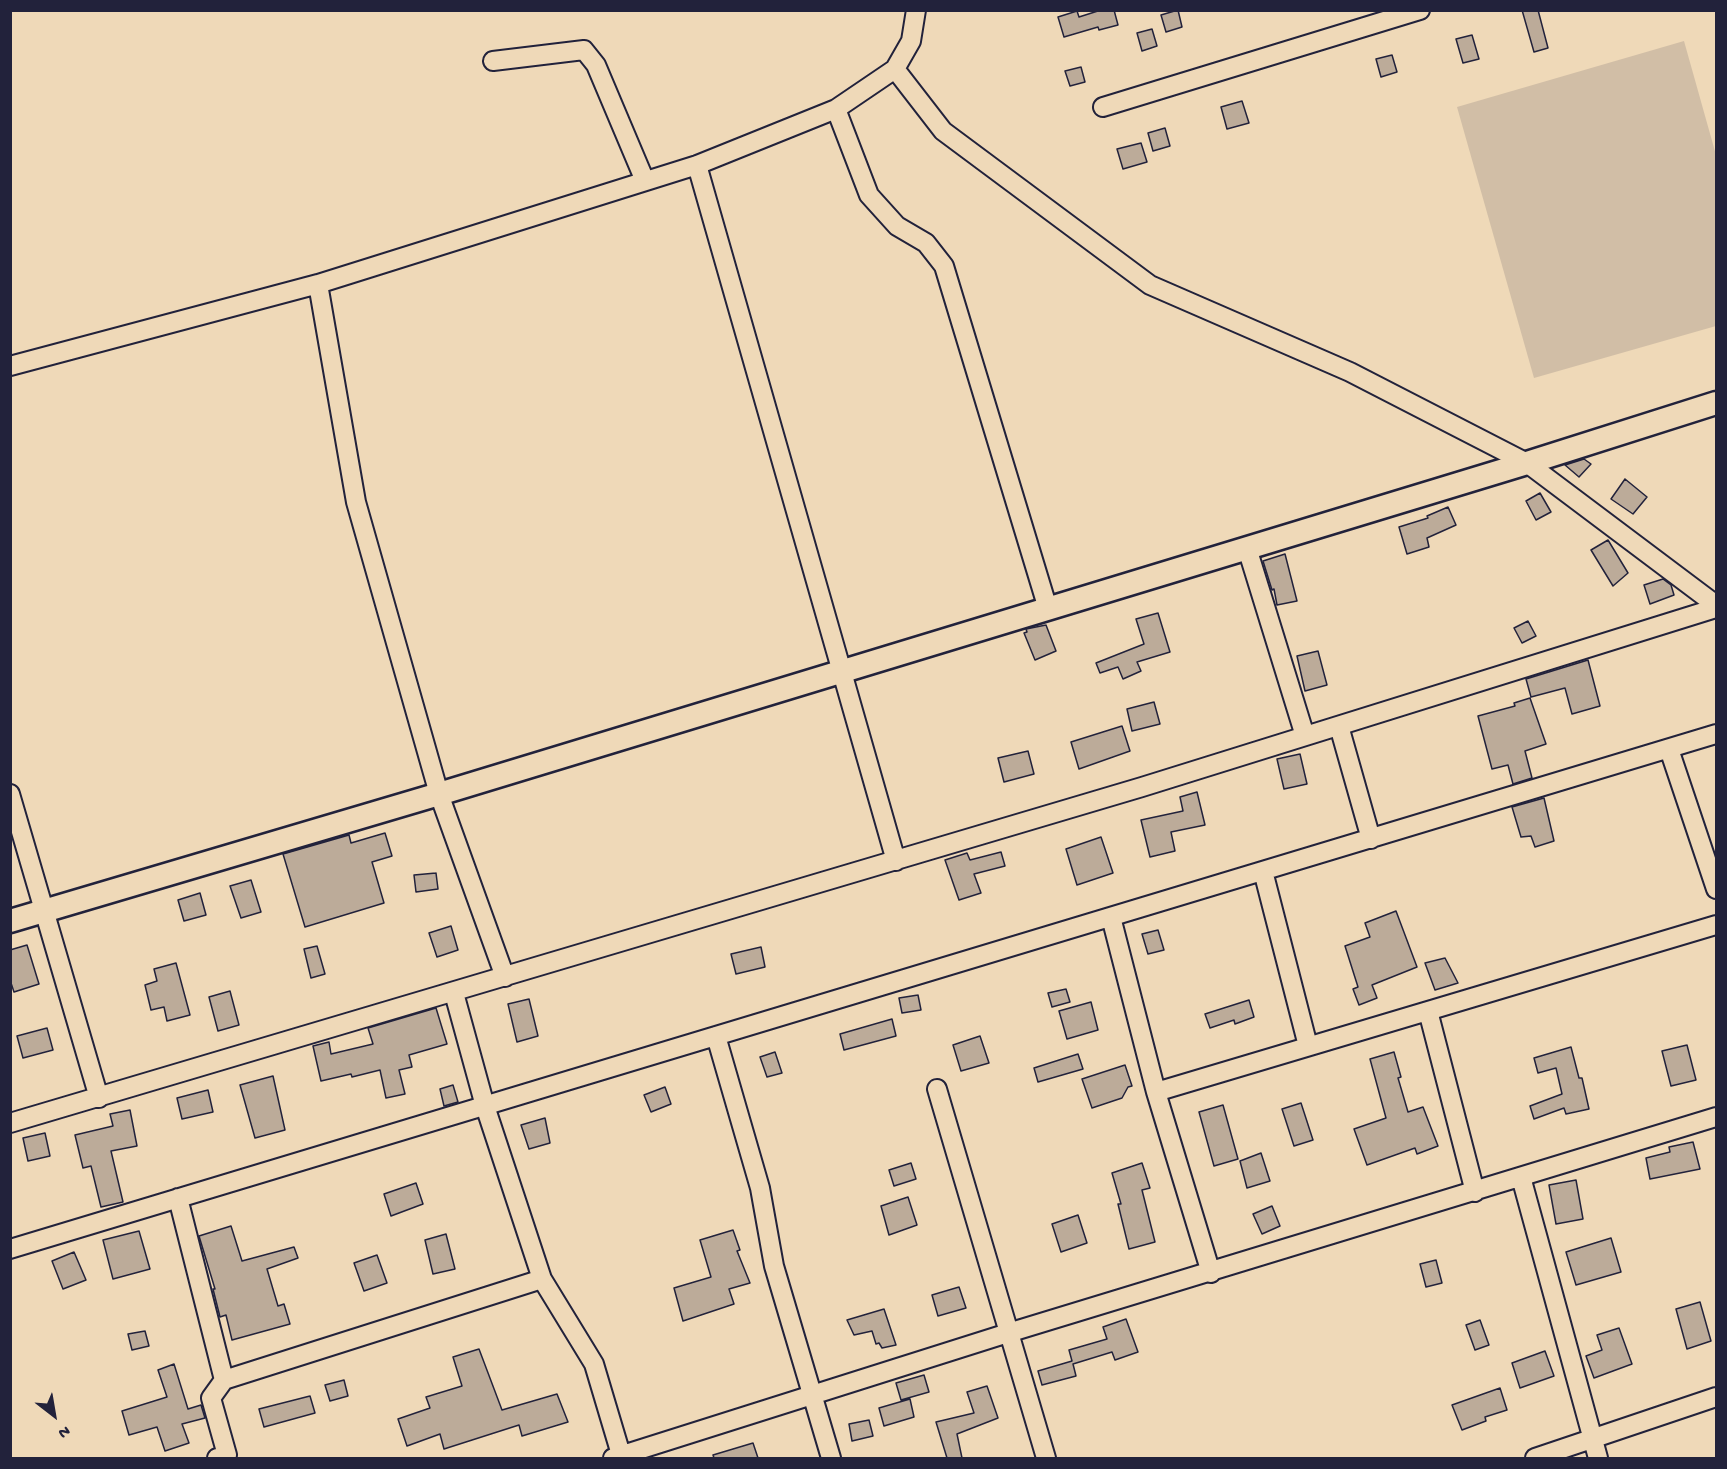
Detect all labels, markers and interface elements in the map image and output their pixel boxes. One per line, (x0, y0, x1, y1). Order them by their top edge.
north arrow (24, 1385, 84, 1445)
text: N (54, 1420, 73, 1442)

